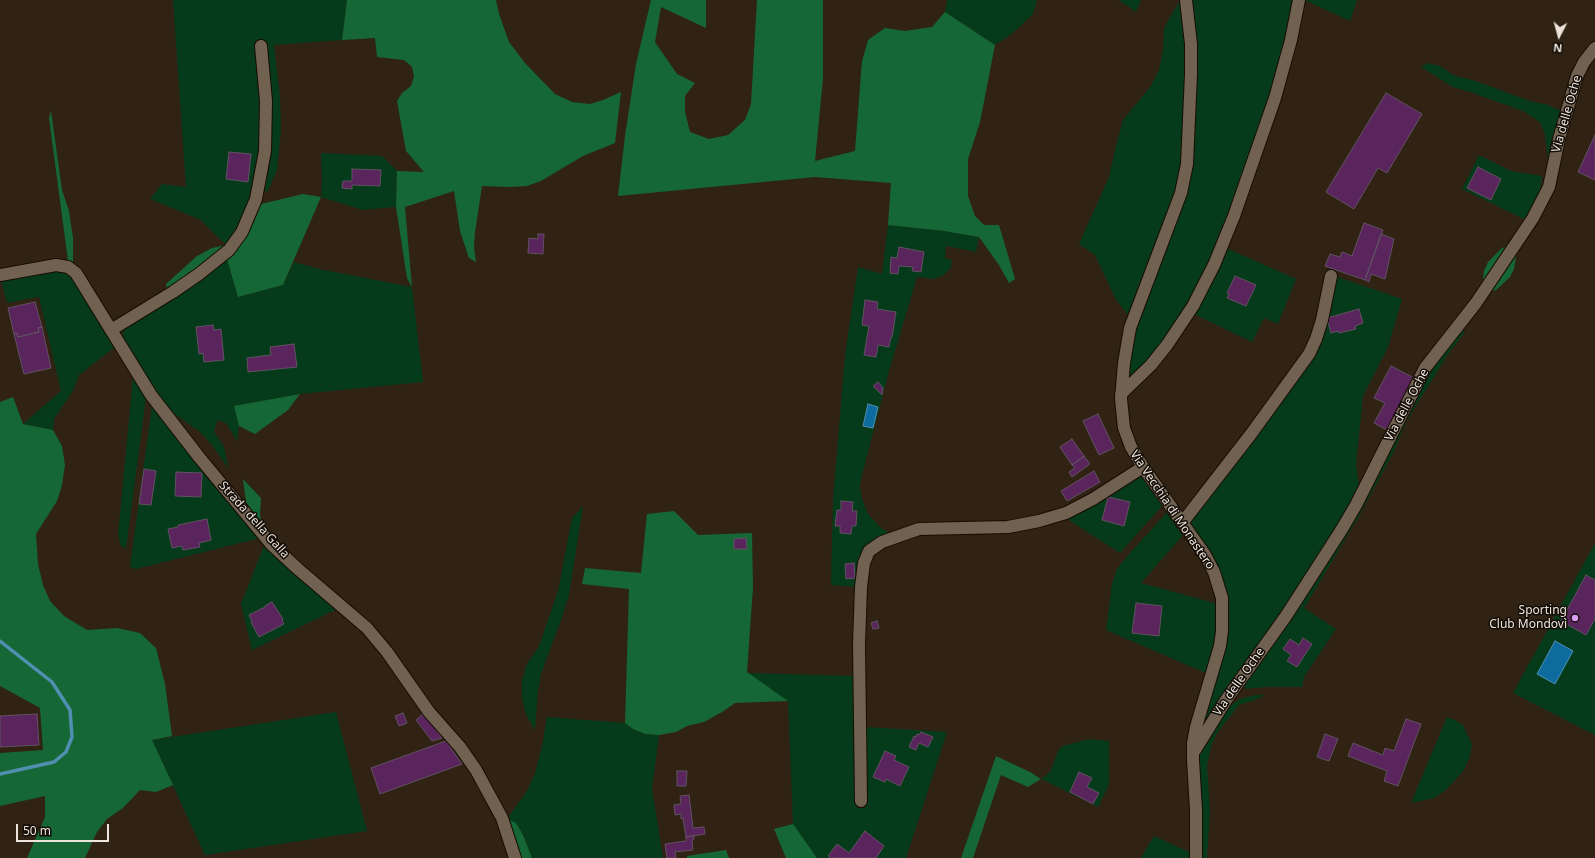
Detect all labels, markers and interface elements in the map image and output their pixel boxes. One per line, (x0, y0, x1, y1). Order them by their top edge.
north arrow (1539, 16, 1579, 56)
text: N (1552, 41, 1563, 56)
street label: Via delle Oche (1549, 74, 1585, 154)
street label: Via delle Oche (1382, 366, 1432, 444)
street label: Via Vecchia di Monastero (1127, 448, 1217, 572)
street label: Strada della Galla (216, 479, 292, 561)
place label: Sporting Club Mondovì (1489, 604, 1567, 632)
marker: Sporting Club Mondovì (1570, 613, 1580, 623)
street label: Via delle Oche (1210, 645, 1268, 719)
scale bar (18, 816, 111, 842)
text: 50 m (23, 822, 51, 839)

